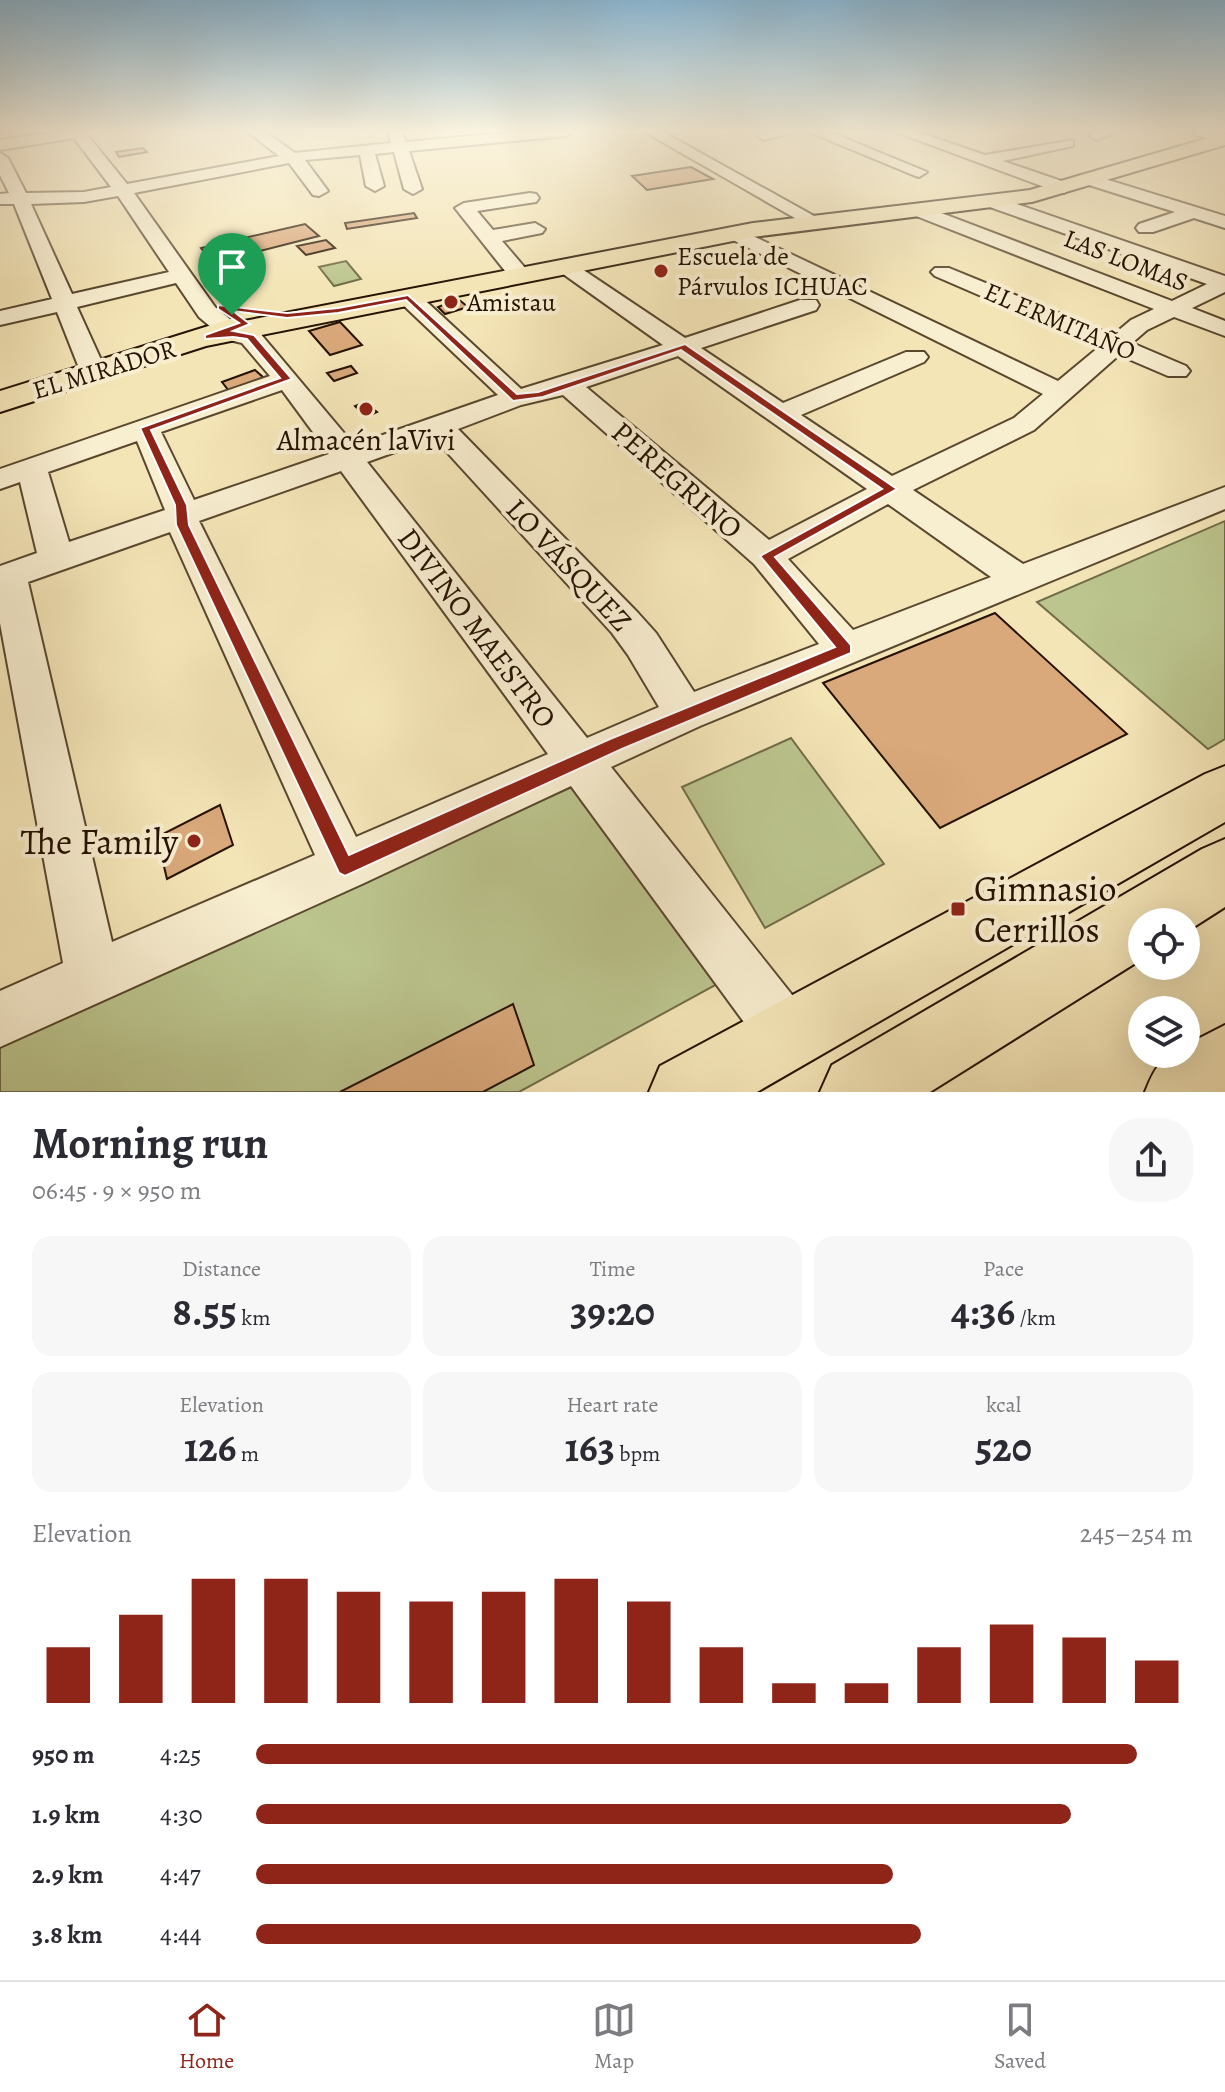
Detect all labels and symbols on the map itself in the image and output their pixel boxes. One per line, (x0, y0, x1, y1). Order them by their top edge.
street label: LAS LOMAS (1059, 221, 1193, 300)
pin (198, 233, 266, 315)
place label: Escuela de Párvulos ICHUAC (677, 239, 868, 304)
marker: Escuela de Párvulos ICHUAC (652, 262, 670, 280)
street label: EL ERMITAÑO (979, 274, 1141, 369)
place label: Amistau (466, 285, 557, 320)
marker: Amistau (442, 293, 460, 311)
street label: EL MIRADOR (28, 331, 180, 408)
marker: Almacén laVivi (357, 400, 375, 418)
street label: PEREGRINO (603, 412, 751, 548)
place label: Almacén laVivi (276, 420, 455, 460)
street label: LO VÁSQUEZ (497, 490, 641, 640)
street label: DIVINO MAESTRO (388, 520, 566, 736)
place label: The Family (20, 817, 179, 866)
marker: The Family (185, 832, 203, 850)
place label: Gimnasio Cerrillos (974, 864, 1116, 954)
marker: Gimnasio Cerrillos (949, 900, 967, 918)

